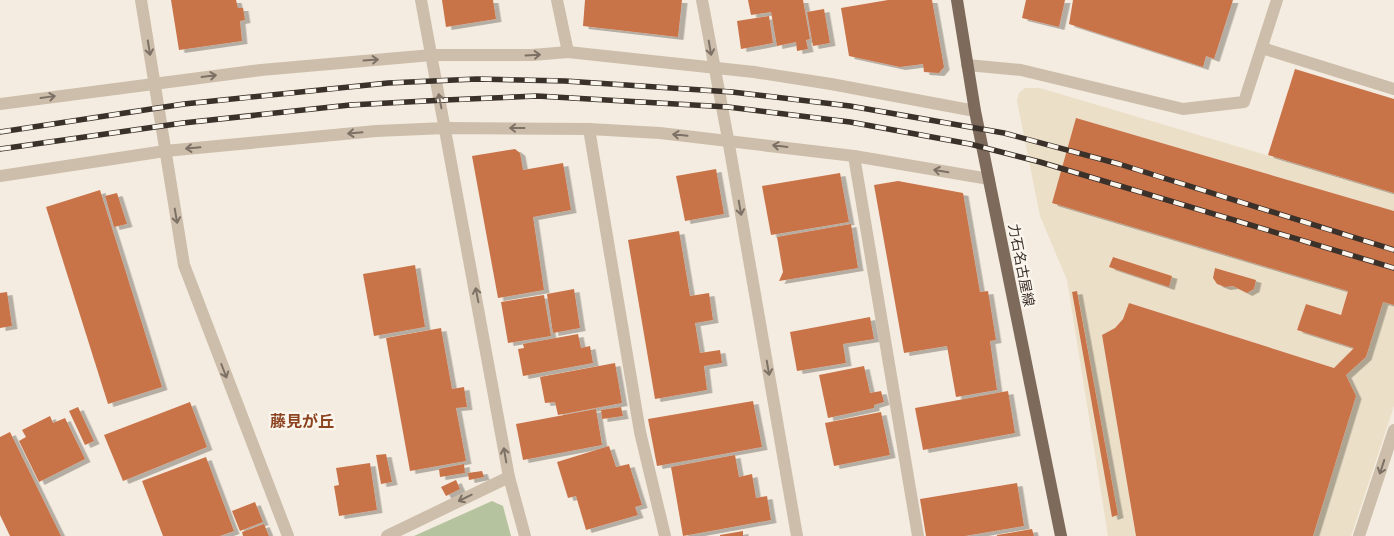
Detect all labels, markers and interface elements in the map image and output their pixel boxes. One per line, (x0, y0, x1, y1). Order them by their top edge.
one-way arrow (145, 40, 155, 56)
one-way arrow (706, 40, 716, 56)
one-way arrow (525, 50, 541, 59)
one-way arrow (363, 55, 379, 64)
one-way arrow (201, 71, 217, 81)
one-way arrow (40, 92, 56, 102)
one-way arrow (435, 93, 445, 109)
one-way arrow (510, 123, 526, 133)
one-way arrow (347, 128, 363, 138)
one-way arrow (672, 130, 688, 139)
one-way arrow (773, 141, 789, 151)
one-way arrow (186, 143, 202, 153)
one-way arrow (933, 166, 949, 176)
one-way arrow (736, 199, 746, 215)
one-way arrow (171, 208, 181, 224)
street label: 力石名古屋線 (1005, 222, 1039, 308)
one-way arrow (471, 287, 481, 303)
one-way arrow (763, 359, 773, 375)
one-way arrow (220, 362, 229, 378)
district label: 藤見が丘 (270, 410, 334, 432)
one-way arrow (500, 447, 510, 463)
one-way arrow (1377, 458, 1386, 474)
one-way arrow (458, 494, 473, 503)

